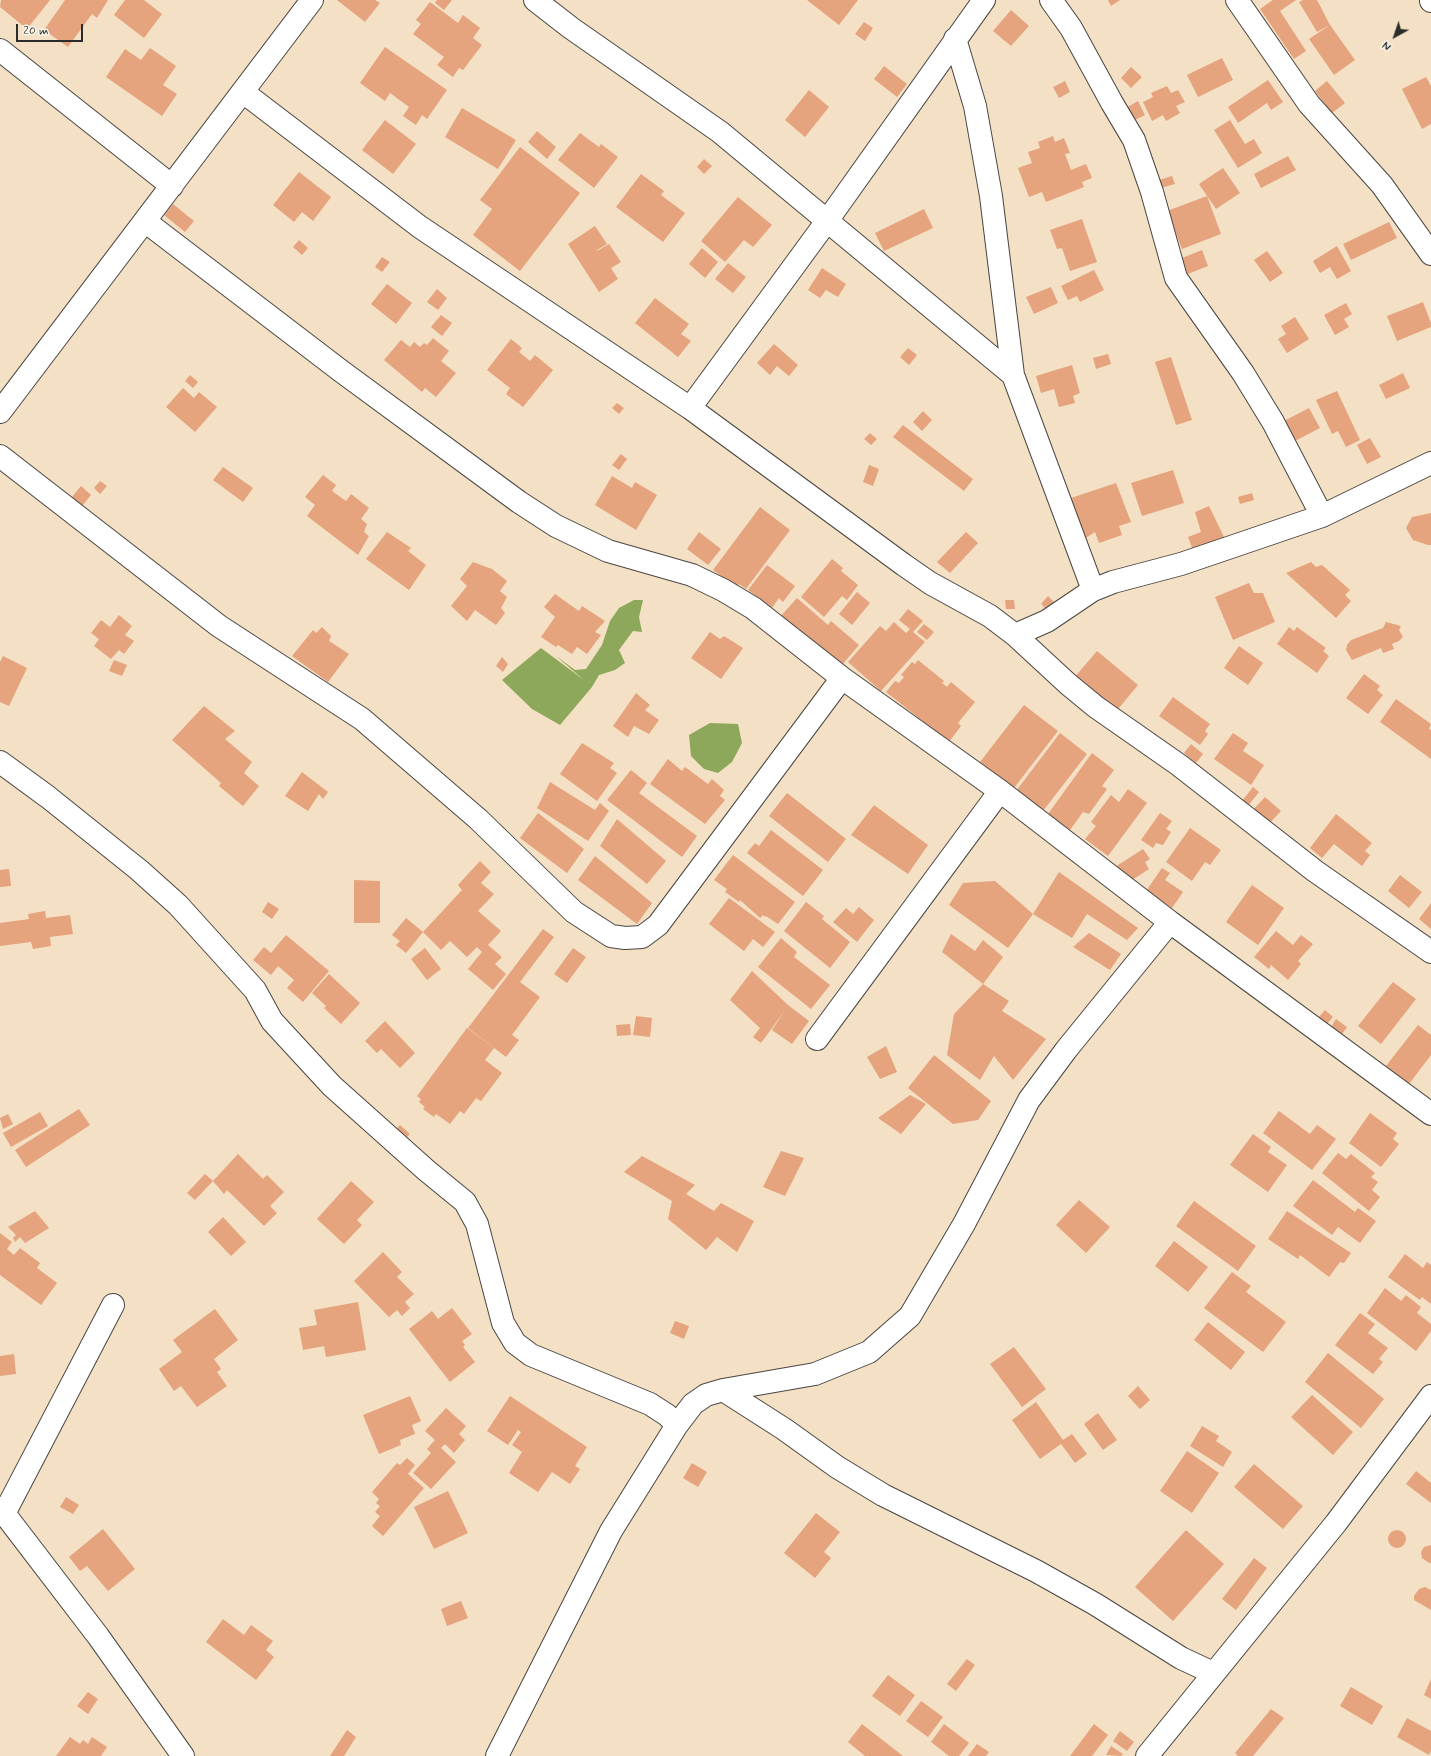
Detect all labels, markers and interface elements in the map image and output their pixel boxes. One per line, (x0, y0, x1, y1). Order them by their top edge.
scale bar (18, 16, 85, 42)
north arrow (1375, 16, 1415, 56)
text: 20 m (23, 23, 49, 39)
text: N (1380, 37, 1395, 53)

